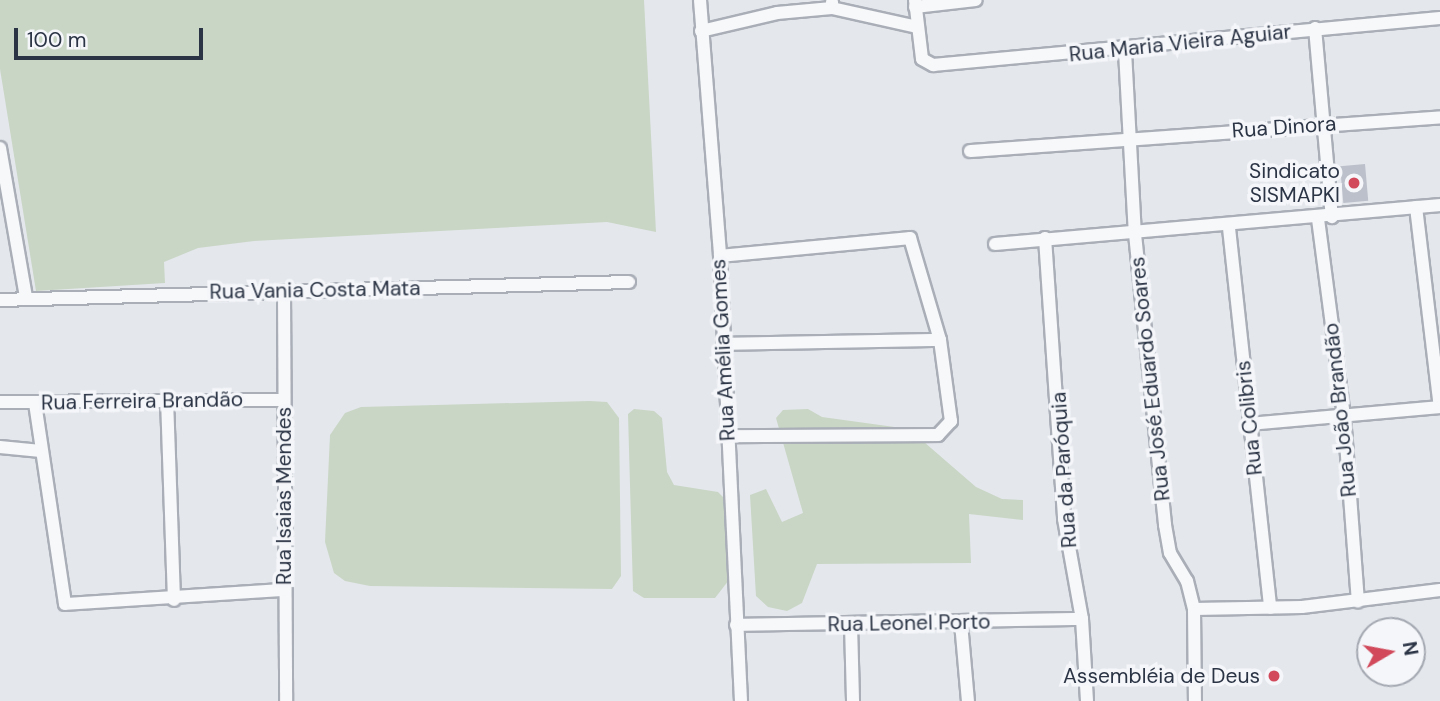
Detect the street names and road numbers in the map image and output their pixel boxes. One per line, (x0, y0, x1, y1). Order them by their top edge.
street label: Rua Maria Vieira Aguiar (1068, 19, 1292, 67)
street label: Rua Dinora (1231, 111, 1337, 143)
street label: Rua José Eduardo Soares (1125, 256, 1175, 502)
street label: Rua Amélia Gomes (706, 258, 740, 442)
street label: Rua Vania Costa Mata (209, 276, 421, 304)
street label: Rua João Brandão (1318, 322, 1362, 498)
street label: Rua Colibris (1230, 359, 1268, 477)
street label: Rua Ferreira Brandão (41, 387, 243, 415)
street label: Rua da Paróquia (1046, 391, 1082, 549)
street label: Rua Isaias Mendes (271, 407, 297, 585)
street label: Rua Leonel Porto (827, 609, 991, 637)

